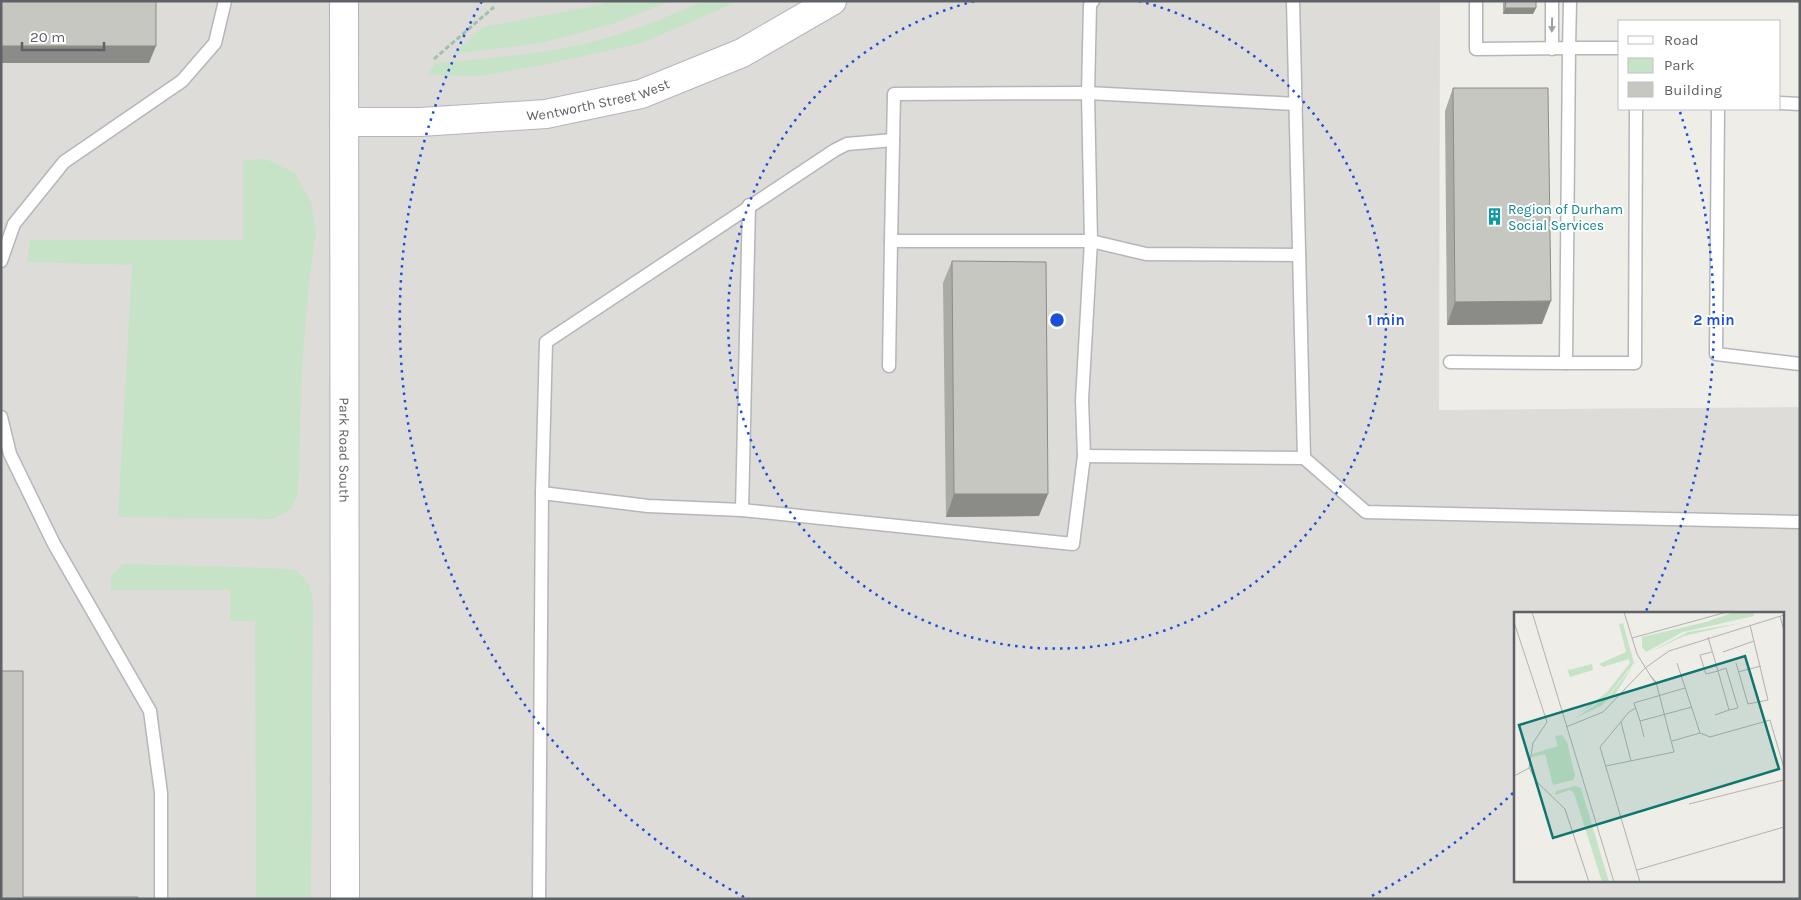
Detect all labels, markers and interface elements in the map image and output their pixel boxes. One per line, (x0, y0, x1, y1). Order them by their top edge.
one-way arrow (1548, 17, 1556, 33)
scale bar (22, 20, 105, 52)
legend (1618, 20, 1781, 110)
text: 20 m (30, 28, 65, 46)
text: Road (1664, 31, 1699, 49)
text: Park (1664, 56, 1694, 74)
street label: Wentworth Street West (526, 75, 672, 124)
text: Building (1664, 81, 1722, 99)
place label: Region of Durham Social Services (1508, 201, 1623, 234)
building icon: Region of Durham Social Services (1484, 207, 1504, 227)
centre of rings (1048, 311, 1066, 329)
text: 1 min (1367, 311, 1405, 329)
text: 2 min (1693, 311, 1735, 329)
street label: Park Road South (335, 397, 353, 503)
inset map (1514, 612, 1784, 882)

